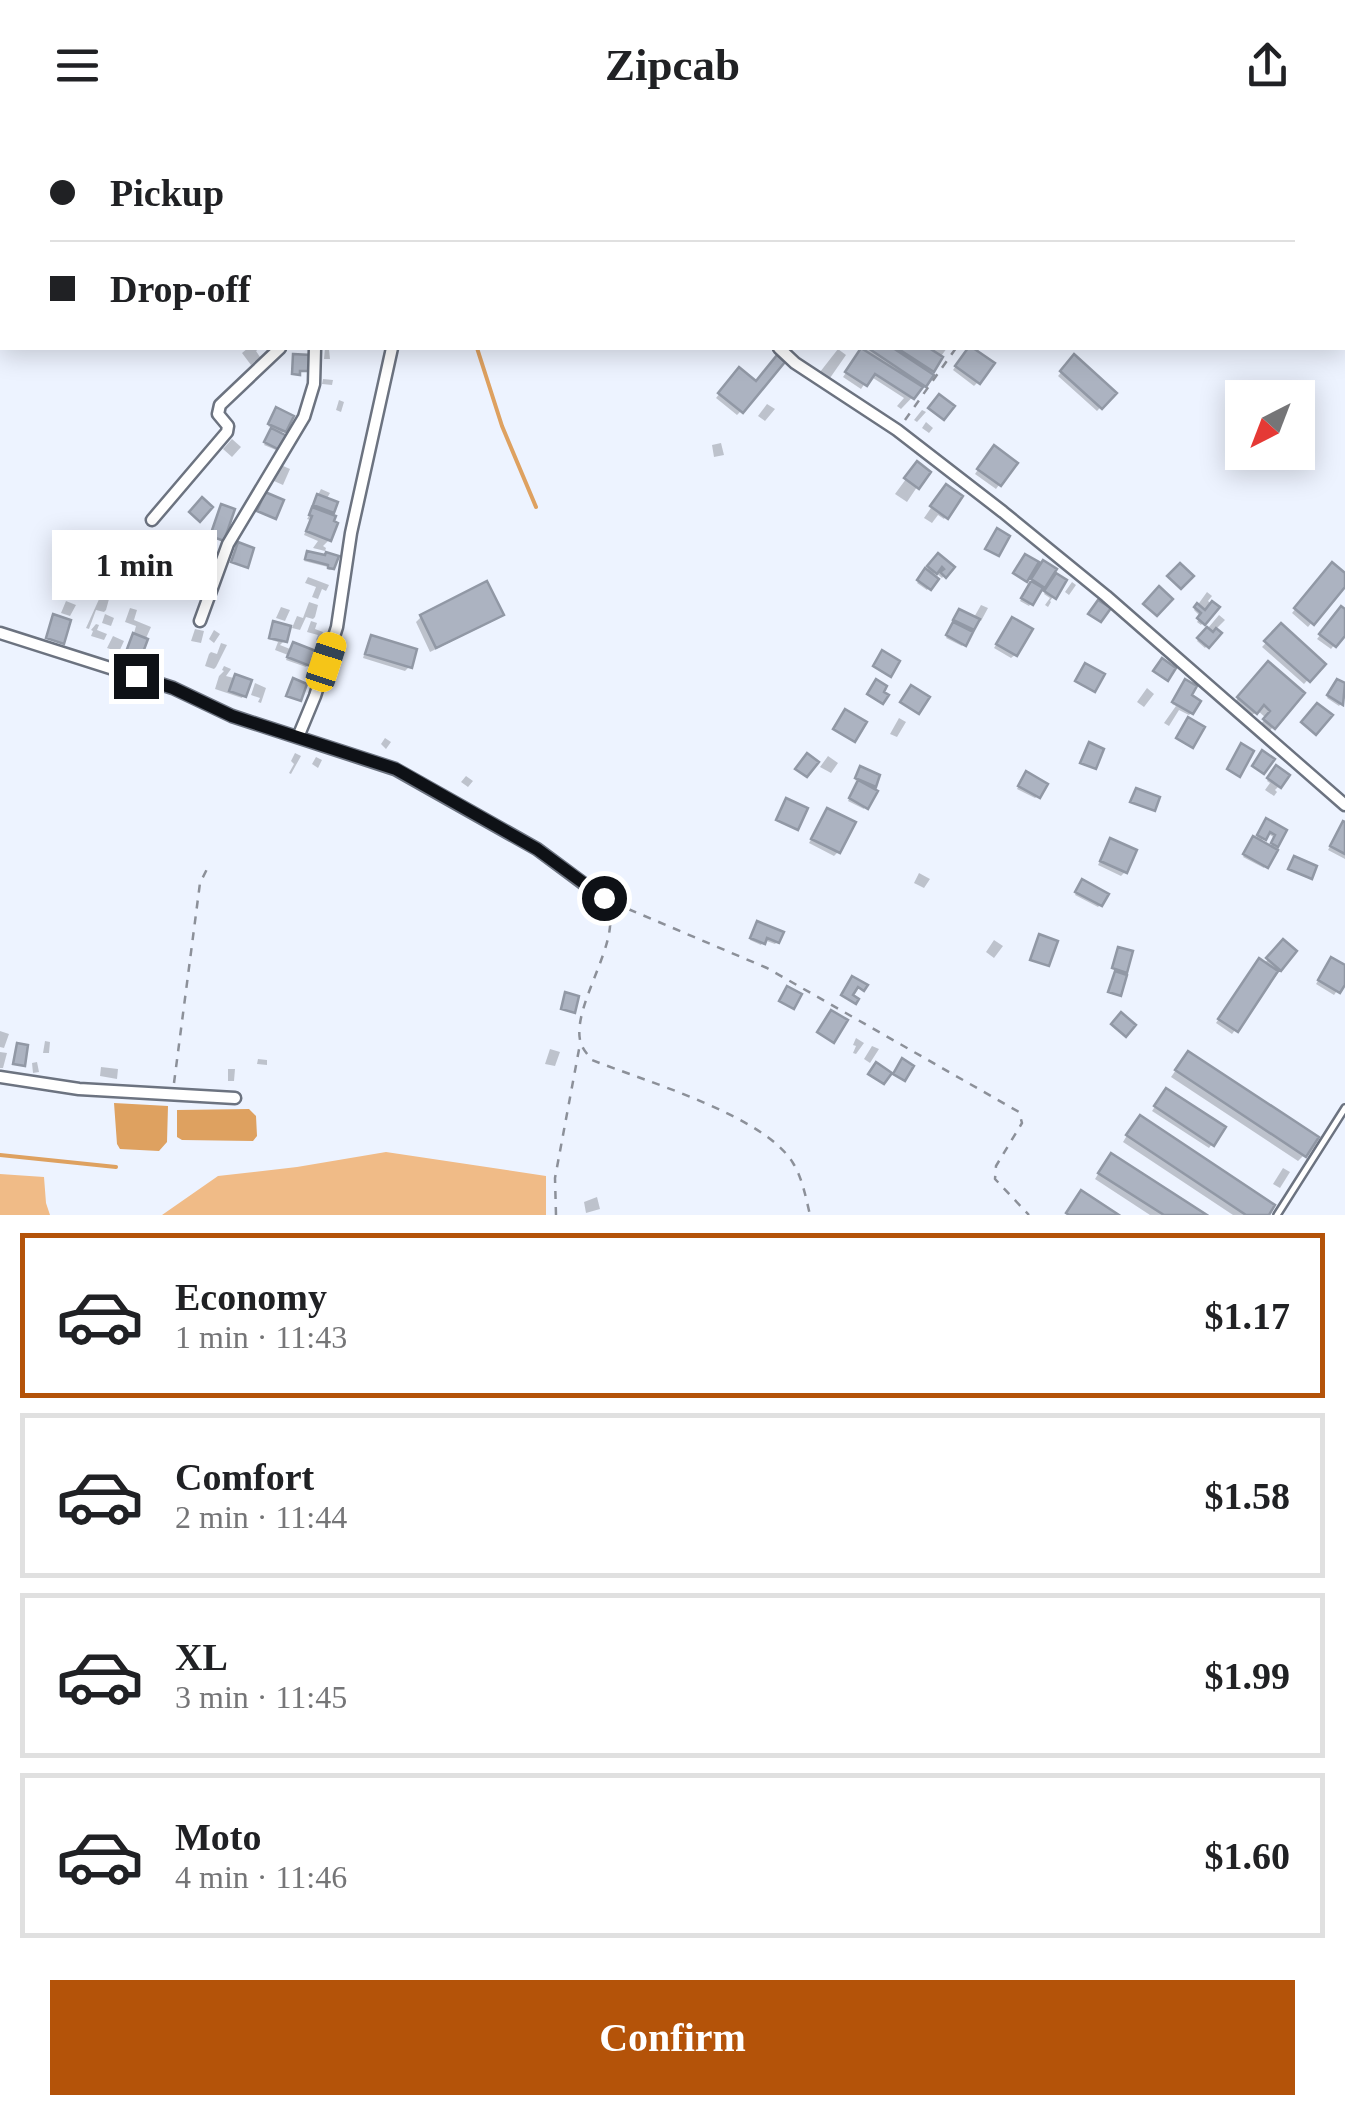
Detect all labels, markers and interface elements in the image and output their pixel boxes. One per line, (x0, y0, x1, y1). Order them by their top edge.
icon: menu (50, 38, 105, 93)
icon: share (1240, 38, 1295, 93)
text: Zipcab (605, 40, 740, 90)
text: Pickup (110, 172, 224, 214)
text: Drop-off (110, 268, 251, 310)
north arrow (1225, 380, 1315, 470)
map controls (1225, 380, 1315, 470)
callout: 1 min (54, 531, 218, 601)
text: 1 min (96, 547, 173, 583)
car (302, 629, 350, 695)
route end (114, 654, 159, 699)
route start (582, 876, 627, 921)
icon: car (55, 1271, 145, 1361)
text: Economy (175, 1276, 327, 1318)
text: $1.17 (1205, 1295, 1290, 1337)
text: 1 min · 11:43 (175, 1319, 347, 1355)
icon: car (55, 1451, 145, 1541)
text: Comfort (175, 1456, 314, 1498)
text: $1.58 (1205, 1475, 1290, 1517)
text: 2 min · 11:44 (175, 1499, 347, 1535)
icon: car (55, 1631, 145, 1721)
text: XL (175, 1636, 228, 1678)
text: $1.99 (1205, 1655, 1290, 1697)
text: 3 min · 11:45 (175, 1679, 347, 1715)
icon: car (55, 1811, 145, 1901)
text: Moto (175, 1816, 262, 1858)
text: $1.60 (1205, 1835, 1290, 1877)
text: 4 min · 11:46 (175, 1859, 347, 1895)
button: Confirm (50, 1980, 1295, 2095)

